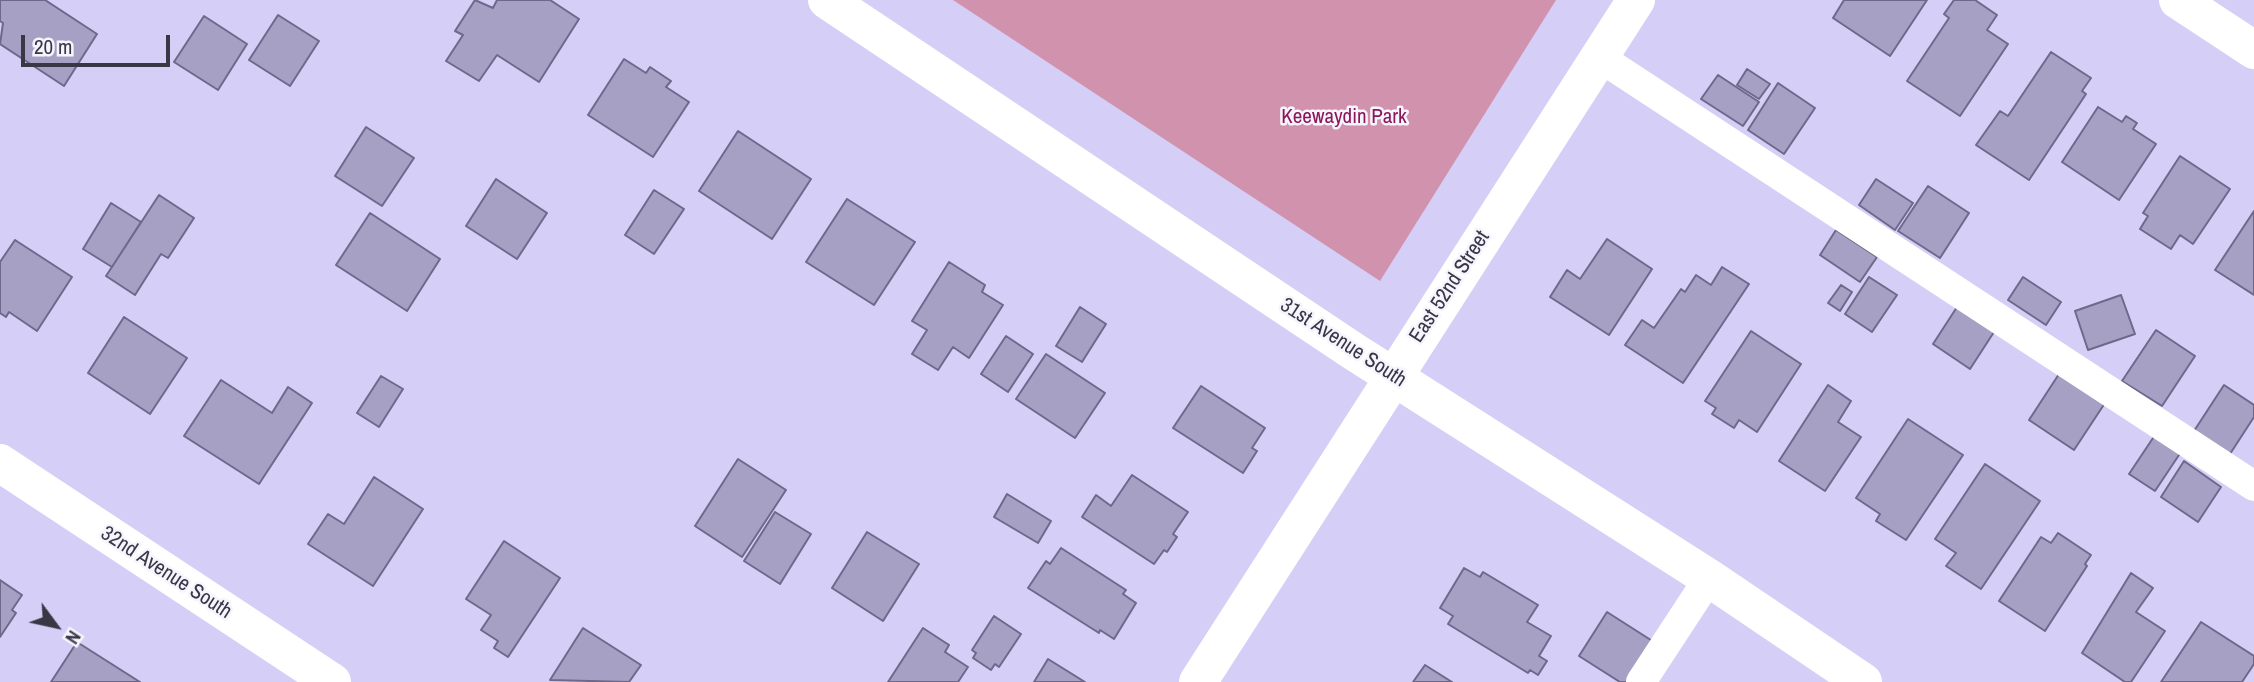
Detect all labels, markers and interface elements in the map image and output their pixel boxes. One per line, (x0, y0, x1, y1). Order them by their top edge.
scale bar (24, 21, 173, 65)
text: 20 m (34, 32, 72, 61)
park label: Keewaydin Park (1281, 104, 1407, 130)
street label: East 52nd Street (1404, 226, 1496, 348)
street label: 31st Avenue South (1275, 293, 1411, 393)
street label: 32nd Avenue South (96, 521, 236, 625)
north arrow (21, 591, 91, 661)
text: N (60, 626, 88, 649)

